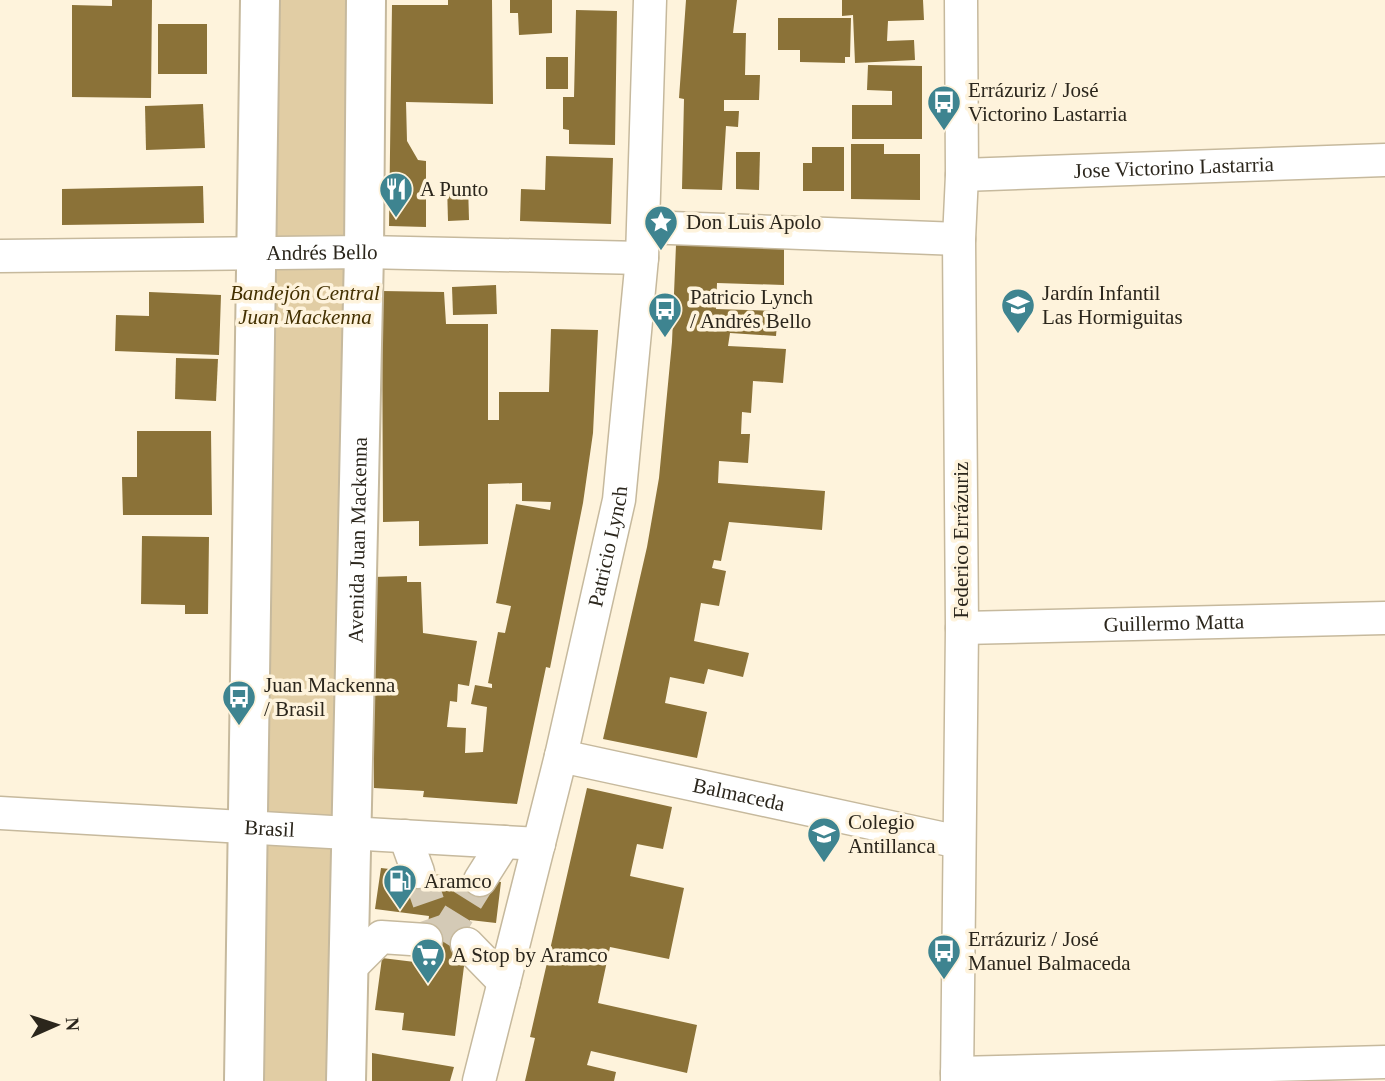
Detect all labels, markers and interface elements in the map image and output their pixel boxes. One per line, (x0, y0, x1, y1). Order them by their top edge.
place label: Errázuriz / José Victorino Lastarria (968, 78, 1128, 126)
bus stop icon: Errázuriz / José Victorino Lastarria (925, 83, 963, 132)
street label: Jose Victorino Lastarria (1073, 152, 1275, 183)
restaurant icon: A Punto (377, 170, 415, 219)
place label: A Punto (420, 177, 488, 201)
place icon: Don Luis Apolo (642, 203, 680, 252)
place label: Don Luis Apolo (686, 210, 821, 234)
street label: Andrés Bello (266, 240, 378, 265)
park label: Bandejón Central Juan Mackenna (230, 281, 380, 329)
place label: Jardín Infantil Las Hormiguitas (1042, 281, 1183, 329)
place label: Patricio Lynch / Andrés Bello (690, 285, 814, 333)
school or university icon: Jardín Infantil Las Hormiguitas (999, 286, 1037, 335)
bus stop icon: Patricio Lynch / Andrés Bello (646, 290, 684, 339)
street label: Avenida Juan Mackenna (344, 436, 372, 643)
street label: Federico Errázuriz (949, 462, 973, 618)
street label: Patricio Lynch (583, 485, 632, 609)
street label: Guillermo Matta (1103, 609, 1245, 637)
place label: Juan Mackenna / Brasil (264, 673, 396, 721)
bus stop icon: Juan Mackenna / Brasil (220, 678, 258, 727)
street label: Balmaceda (691, 773, 788, 816)
place label: Colegio Antillanca (848, 810, 936, 858)
street label: Brasil (244, 815, 295, 842)
school or university icon: Colegio Antillanca (805, 815, 843, 864)
fuel station icon: Aramco (381, 862, 419, 911)
place label: Aramco (424, 869, 492, 893)
place label: Errázuriz / José Manuel Balmaceda (968, 927, 1131, 975)
bus stop icon: Errázuriz / José Manuel Balmaceda (925, 932, 963, 981)
supermarket icon: A Stop by Aramco (409, 936, 447, 985)
place label: A Stop by Aramco (452, 943, 608, 967)
north arrow (21, 990, 91, 1060)
text: N (62, 1017, 83, 1032)

